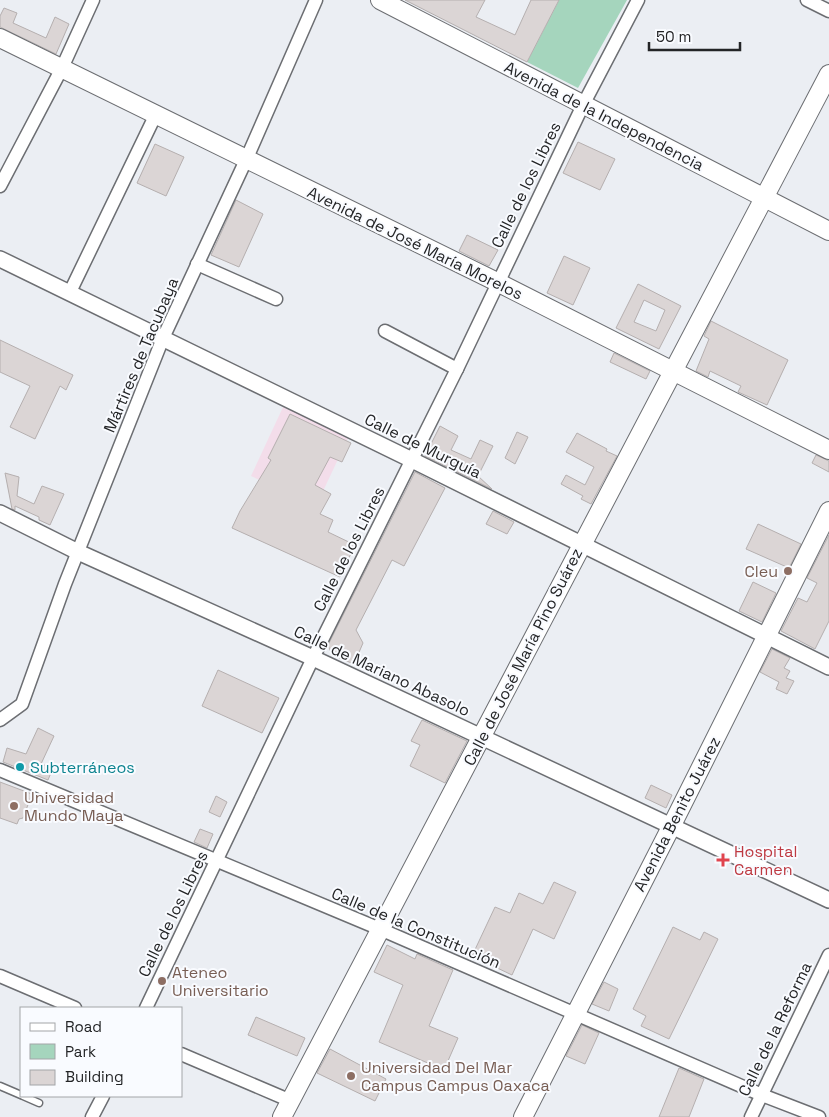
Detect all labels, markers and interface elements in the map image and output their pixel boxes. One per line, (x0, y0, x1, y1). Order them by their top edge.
scale bar (649, 20, 740, 52)
text: 50 m (656, 27, 691, 46)
street label: Avenida de la Independencia (501, 56, 707, 176)
street label: Calle de los Libres (486, 118, 566, 252)
street label: Avenida de José María Morelos (304, 182, 526, 304)
street label: Mártires de Tacubaya (99, 274, 183, 436)
street label: Calle de Murguía (361, 409, 485, 483)
street label: Calle de los Libres (308, 483, 390, 615)
street label: Calle de José María Pino Suárez (459, 545, 587, 769)
place label: Cleu (745, 561, 778, 582)
marker: Cleu (782, 565, 794, 577)
street label: Calle de Mariano Abasolo (290, 621, 474, 721)
street label: Avenida Benito Juárez (629, 733, 725, 895)
place label: Subterráneos (30, 757, 135, 778)
marker: Subterráneos (14, 761, 26, 773)
place label: Universidad Mundo Maya (24, 787, 124, 826)
marker: Universidad Mundo Maya (8, 800, 20, 812)
place label: Hospital Carmen (734, 841, 797, 880)
street label: Calle de los Libres (133, 847, 213, 981)
marker: Hospital Carmen (716, 853, 730, 867)
street label: Calle de la Constitución (328, 883, 504, 973)
street label: Calle de la Reforma (733, 958, 817, 1100)
place label: Ateneo Universitario (172, 962, 269, 1001)
marker: Ateneo Universitario (156, 975, 168, 987)
legend (20, 1007, 182, 1097)
text: Road (65, 1017, 102, 1036)
text: Park (65, 1042, 96, 1061)
place label: Universidad Del Mar Campus Campus Oaxaca (361, 1057, 550, 1096)
text: Building (65, 1067, 124, 1086)
marker: Universidad Del Mar Campus Campus Oaxaca (345, 1070, 357, 1082)

